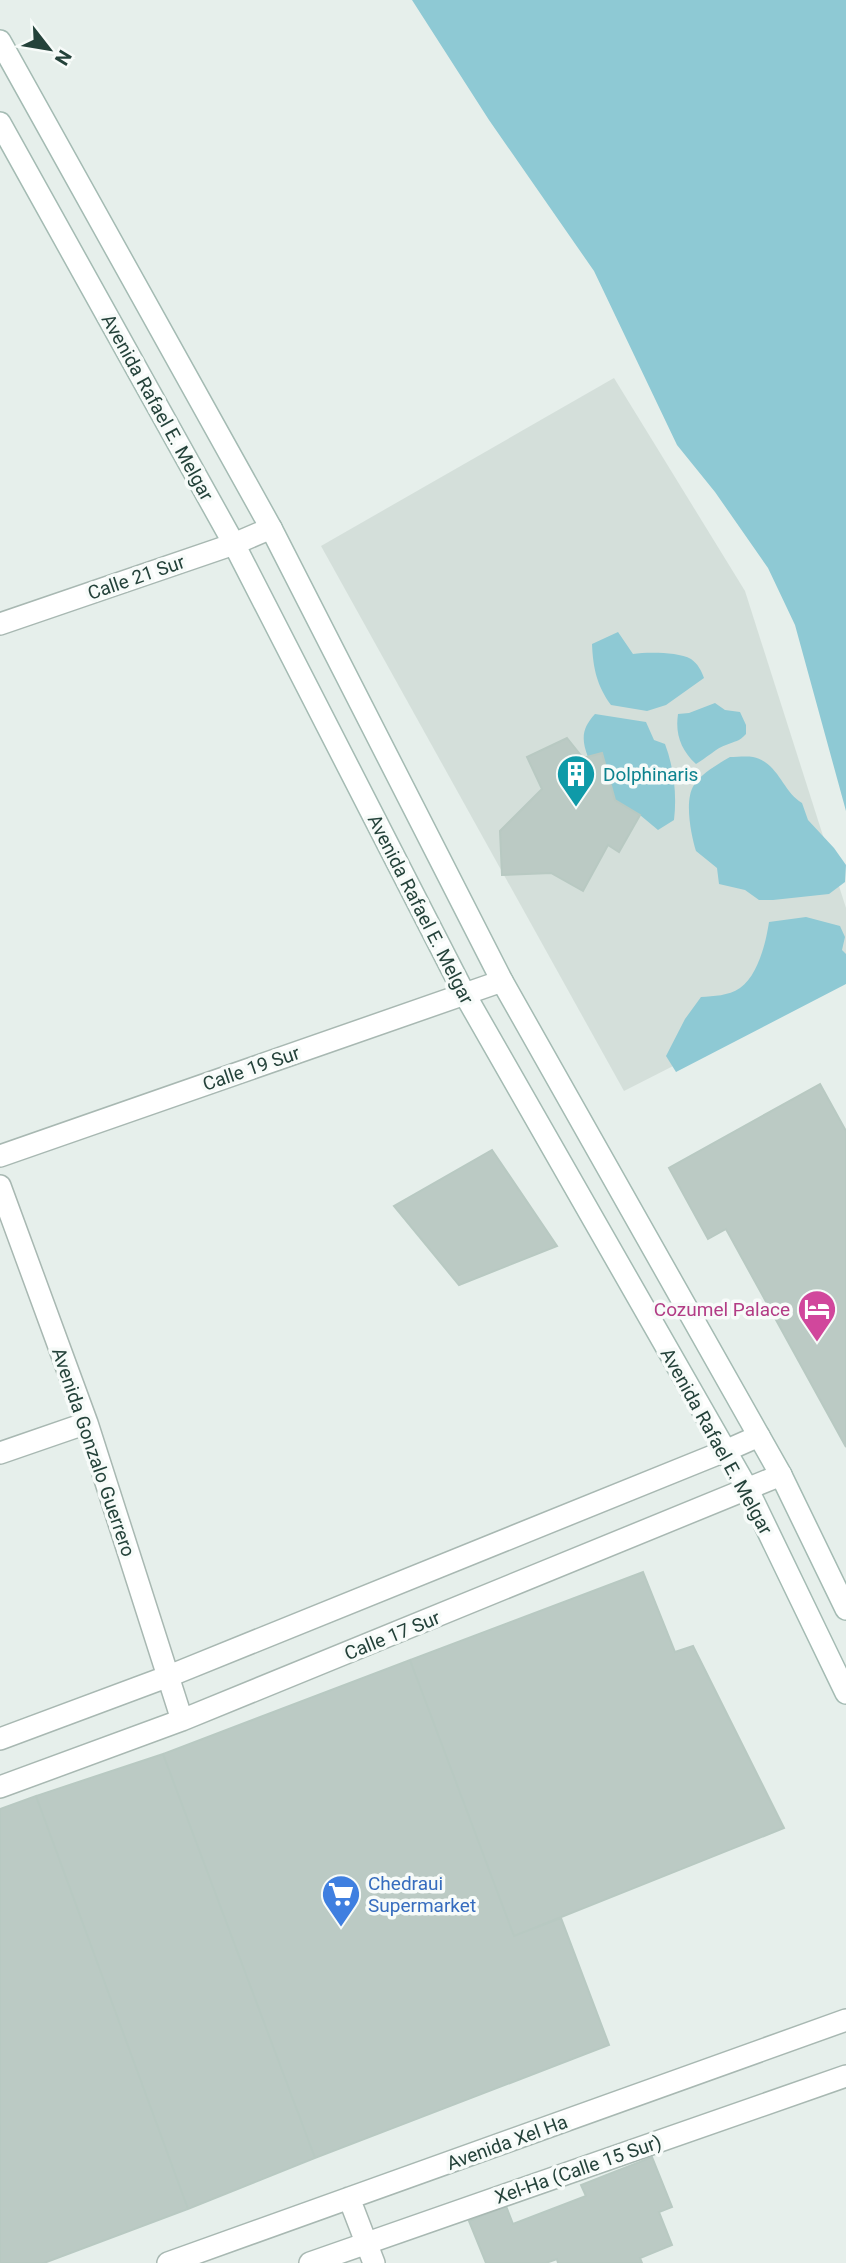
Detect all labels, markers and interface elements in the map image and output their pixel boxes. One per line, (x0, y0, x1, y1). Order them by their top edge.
north arrow (14, 14, 84, 84)
text: N (50, 46, 76, 69)
street label: Avenida Rafael E. Melgar (97, 310, 219, 505)
street label: Calle 21 Sur (85, 550, 188, 605)
building icon: Dolphinaris (555, 753, 597, 808)
place label: Dolphinaris (603, 763, 698, 786)
street label: Avenida Rafael E. Melgar (363, 811, 479, 1008)
street label: Calle 19 Sur (200, 1041, 303, 1096)
hotel icon: Cozumel Palace (796, 1288, 838, 1343)
place label: Cozumel Palace (654, 1298, 790, 1321)
street label: Avenida Rafael E. Melgar (656, 1344, 778, 1539)
street label: Avenida Gonzalo Guerrero (47, 1345, 140, 1560)
street label: Calle 17 Sur (341, 1606, 444, 1665)
place label: Chedraui Supermarket (368, 1872, 476, 1917)
supermarket icon: Chedraui Supermarket (320, 1873, 362, 1928)
street label: Avenida Xel Ha (444, 2110, 571, 2175)
street label: Xel-Ha (Calle 15 Sur) (492, 2130, 664, 2209)

